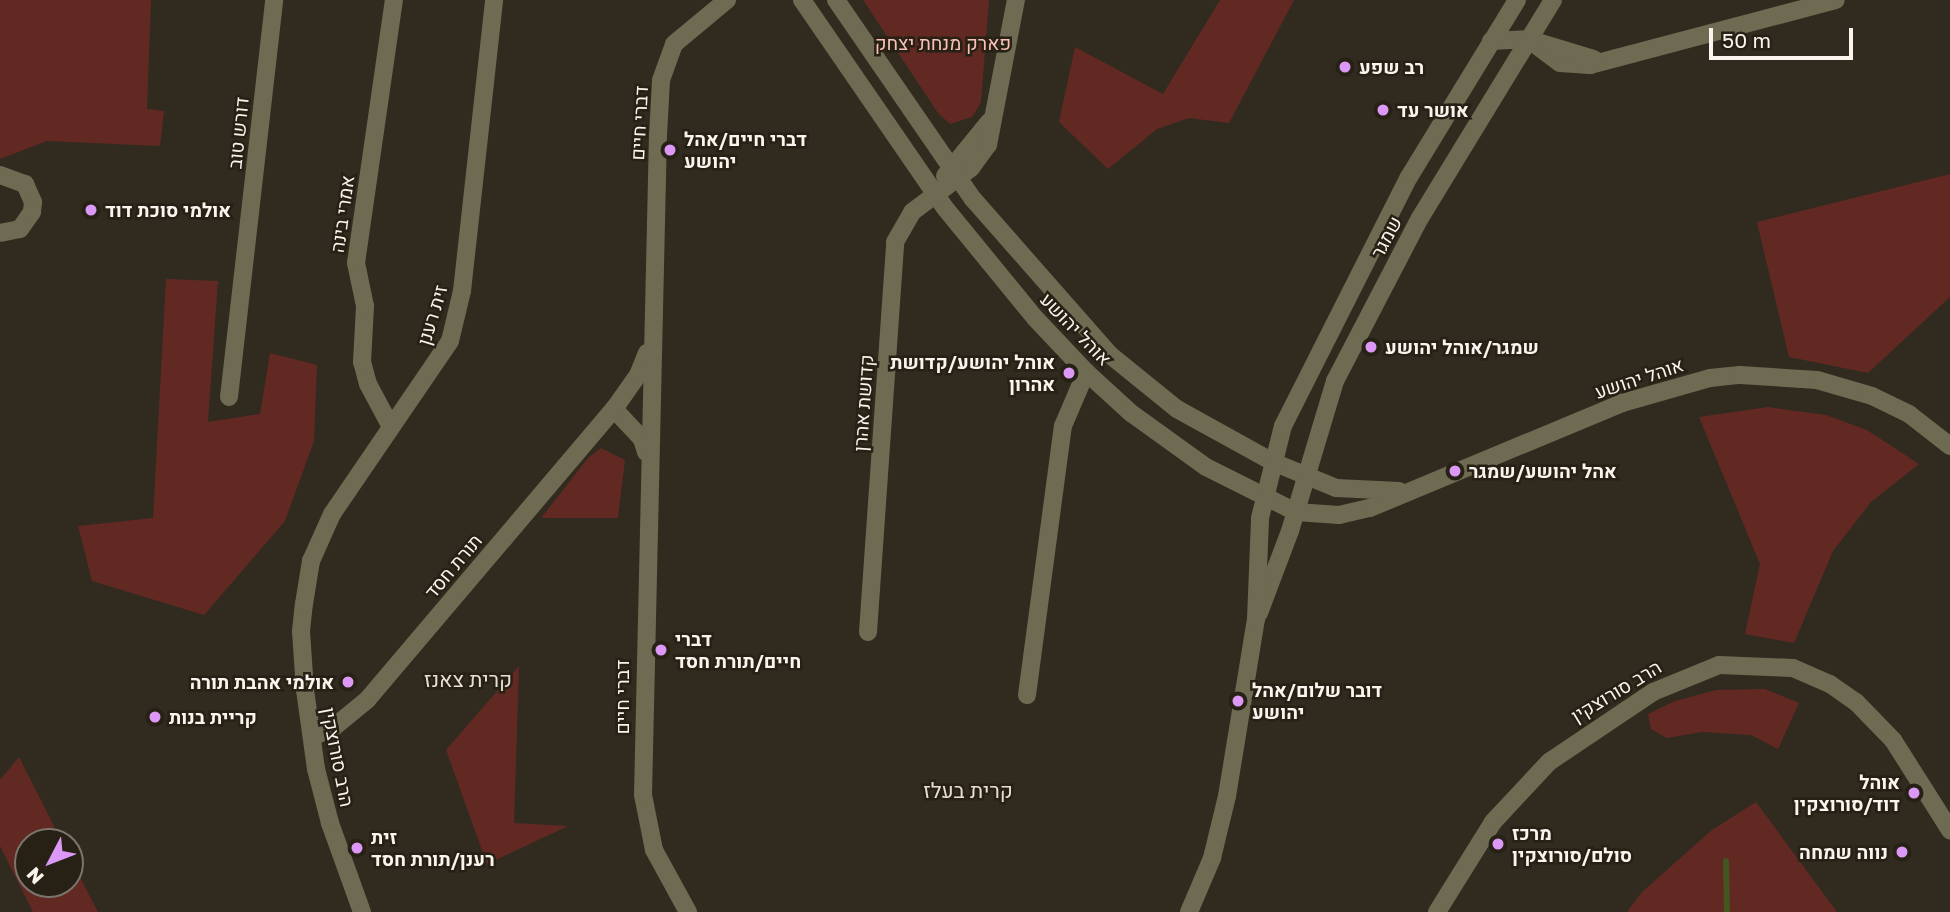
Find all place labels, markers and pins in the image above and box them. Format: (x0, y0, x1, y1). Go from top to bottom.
place label: רב שפע (1359, 56, 1424, 78)
marker: רב שפע (1337, 59, 1353, 75)
place label: אושר עד (1397, 99, 1469, 121)
marker: אושר עד (1375, 102, 1391, 118)
place label: דברי חיים/אהל יהושע (684, 128, 807, 172)
marker: דברי חיים/אהל יהושע (662, 142, 678, 158)
place label: אולמי סוכת דוד (105, 199, 231, 221)
marker: אולמי סוכת דוד (83, 202, 99, 218)
place label: שמגר/אוהל יהושע (1385, 336, 1539, 358)
marker: שמגר/אוהל יהושע (1363, 339, 1379, 355)
place label: אוהל יהושע/קדושת אהרון (890, 351, 1055, 395)
marker: אוהל יהושע/קדושת אהרון (1061, 365, 1077, 381)
place label: אהל יהושע/שמגר (1469, 460, 1617, 482)
marker: אהל יהושע/שמגר (1447, 463, 1463, 479)
place label: דברי חיים/תורת חסד (675, 628, 801, 672)
marker: דברי חיים/תורת חסד (653, 642, 669, 658)
place label: אולמי אהבת תורה (190, 671, 334, 693)
marker: אולמי אהבת תורה (340, 674, 356, 690)
place label: דובר שלום/אהל יהושע (1252, 679, 1382, 723)
marker: דובר שלום/אהל יהושע (1230, 693, 1246, 709)
place label: קריית בנות (169, 706, 257, 728)
marker: קריית בנות (147, 709, 163, 725)
place label: אוהל דוד/סורוצקין (1794, 771, 1900, 815)
marker: אוהל דוד/סורוצקין (1906, 785, 1922, 801)
place label: מרכז סולם/סורוצקין (1512, 822, 1632, 866)
place label: זית רענן/תורת חסד (371, 826, 495, 870)
marker: מרכז סולם/סורוצקין (1490, 836, 1506, 852)
marker: זית רענן/תורת חסד (349, 840, 365, 856)
place label: נווה שמחה (1799, 841, 1888, 863)
marker: נווה שמחה (1894, 844, 1910, 860)

